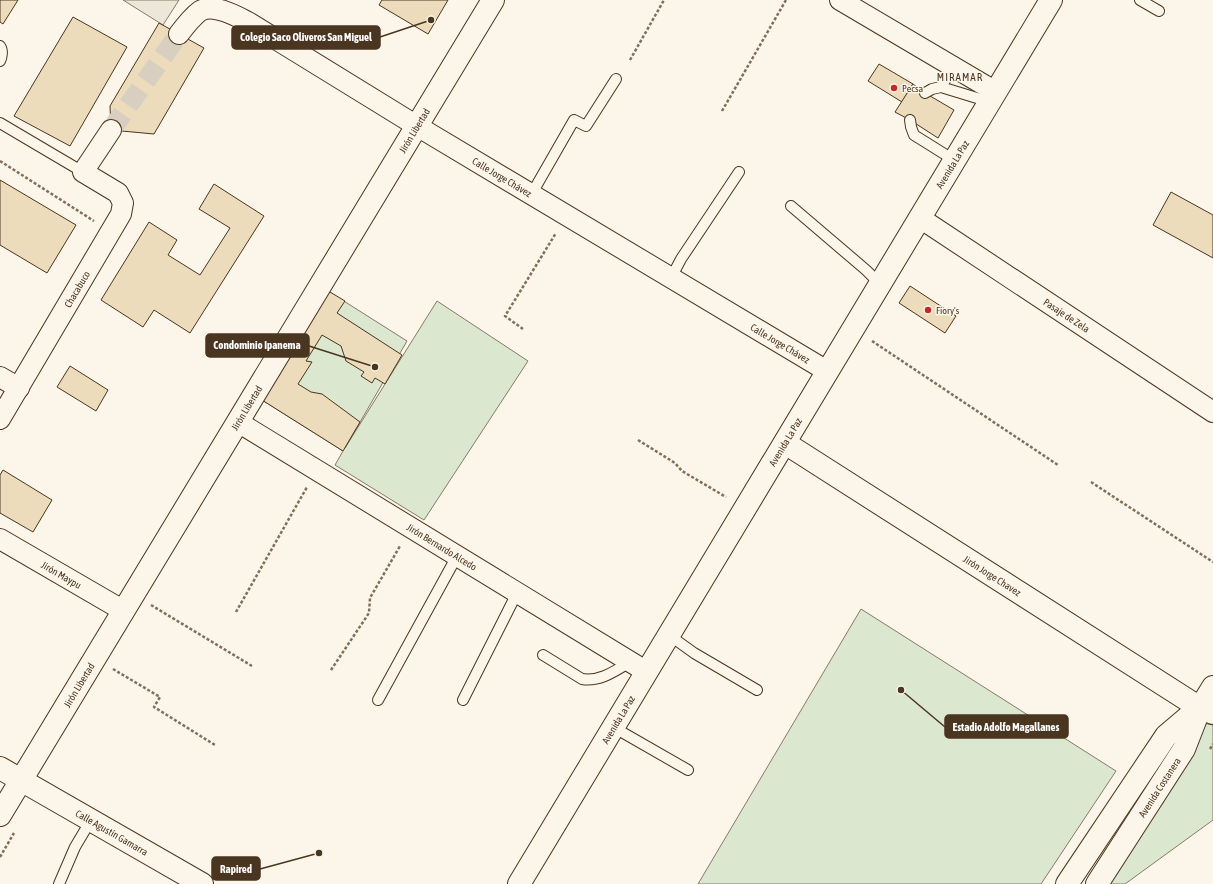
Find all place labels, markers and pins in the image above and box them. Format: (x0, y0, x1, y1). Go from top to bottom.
callout: Colegio Saco Oliveros San Miguel (232, 26, 380, 49)
marker: Pecsa (889, 83, 899, 93)
place label: Pecsa (902, 83, 924, 94)
marker: Fiory's (923, 305, 933, 315)
place label: Fiory's (936, 305, 960, 316)
callout: Condominio Ipanema (206, 334, 309, 357)
callout: Estadio Adolfo Magallanes (945, 715, 1068, 738)
callout: Rapired (212, 857, 260, 880)

